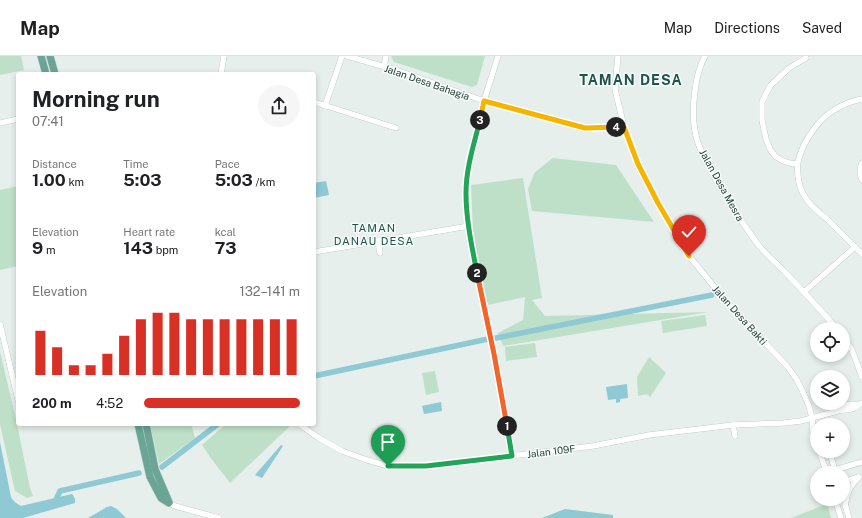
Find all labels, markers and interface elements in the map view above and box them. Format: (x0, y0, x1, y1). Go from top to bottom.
text: Map (20, 17, 60, 39)
text: Map (664, 20, 692, 36)
text: Directions (714, 20, 780, 36)
text: Saved (802, 20, 842, 36)
street label: Jalan Desa Bahagia (383, 62, 471, 102)
district label: TAMAN DESA (579, 72, 683, 88)
button: share (258, 85, 300, 127)
text: Morning run (32, 86, 160, 112)
pin: 3 (470, 110, 490, 130)
text: 07:41 (32, 114, 64, 129)
text: 3 (476, 114, 484, 126)
pin: 4 (606, 117, 626, 137)
text: 4 (612, 121, 620, 133)
street label: Jalan Desa Mesra (697, 147, 747, 223)
text: Distance (32, 158, 77, 170)
text: Time (123, 158, 148, 170)
text: Pace (215, 158, 240, 170)
text: 1.00 (32, 170, 66, 190)
text: 5:03 (123, 170, 162, 190)
text: 5:03 (215, 170, 253, 190)
text: km (66, 176, 84, 188)
text: /km (253, 176, 275, 188)
pin (672, 215, 706, 256)
icon: check (678, 221, 700, 243)
district label: TAMAN DANAU DESA (334, 222, 414, 247)
text: Elevation (32, 226, 79, 238)
text: Heart rate (123, 226, 175, 238)
text: kcal (215, 226, 236, 238)
text: 9 (32, 238, 43, 258)
text: 143 (123, 238, 153, 258)
text: 73 (215, 238, 236, 258)
text: m (43, 244, 55, 256)
text: bpm (153, 244, 178, 256)
pin: 2 (467, 263, 487, 283)
text: 2 (474, 267, 481, 279)
street label: Jalan Desa Bakti (710, 283, 770, 347)
text: Elevation (32, 284, 87, 299)
text: 132–141 m (239, 284, 300, 299)
map controls (810, 322, 850, 506)
button: locate (810, 322, 850, 362)
button: layers (810, 370, 850, 410)
text: 200 m (32, 396, 72, 411)
text: 4:52 (96, 396, 123, 411)
pin: 1 (497, 416, 517, 436)
button: + (810, 418, 850, 458)
text: 1 (505, 420, 509, 432)
pin (371, 425, 405, 466)
icon: arrive (377, 431, 399, 453)
street label: Jalan 109F (526, 442, 576, 460)
button: − (810, 466, 850, 506)

